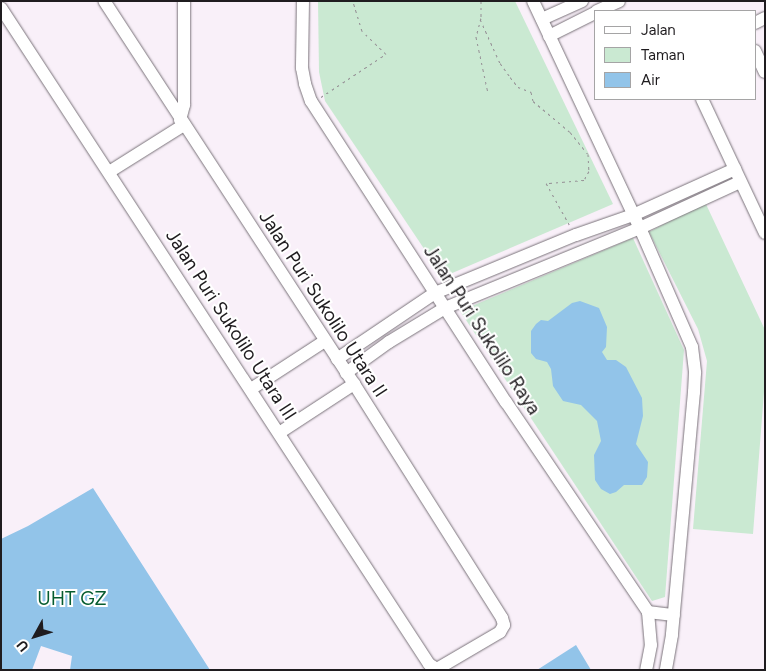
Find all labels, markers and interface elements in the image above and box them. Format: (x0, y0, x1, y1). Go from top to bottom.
legend (594, 10, 756, 100)
text: Jalan (641, 21, 676, 39)
text: Taman (641, 46, 685, 64)
text: Air (641, 71, 660, 89)
street label: Jalan Puri Sukolilo Utara II (254, 206, 392, 402)
street label: Jalan Puri Sukolilo Utara III (161, 225, 301, 425)
street label: Jalan Puri Sukolilo Raya (419, 241, 545, 419)
park label: UHT GZ (37, 588, 107, 610)
north arrow (10, 611, 60, 661)
text: U (13, 637, 33, 655)

